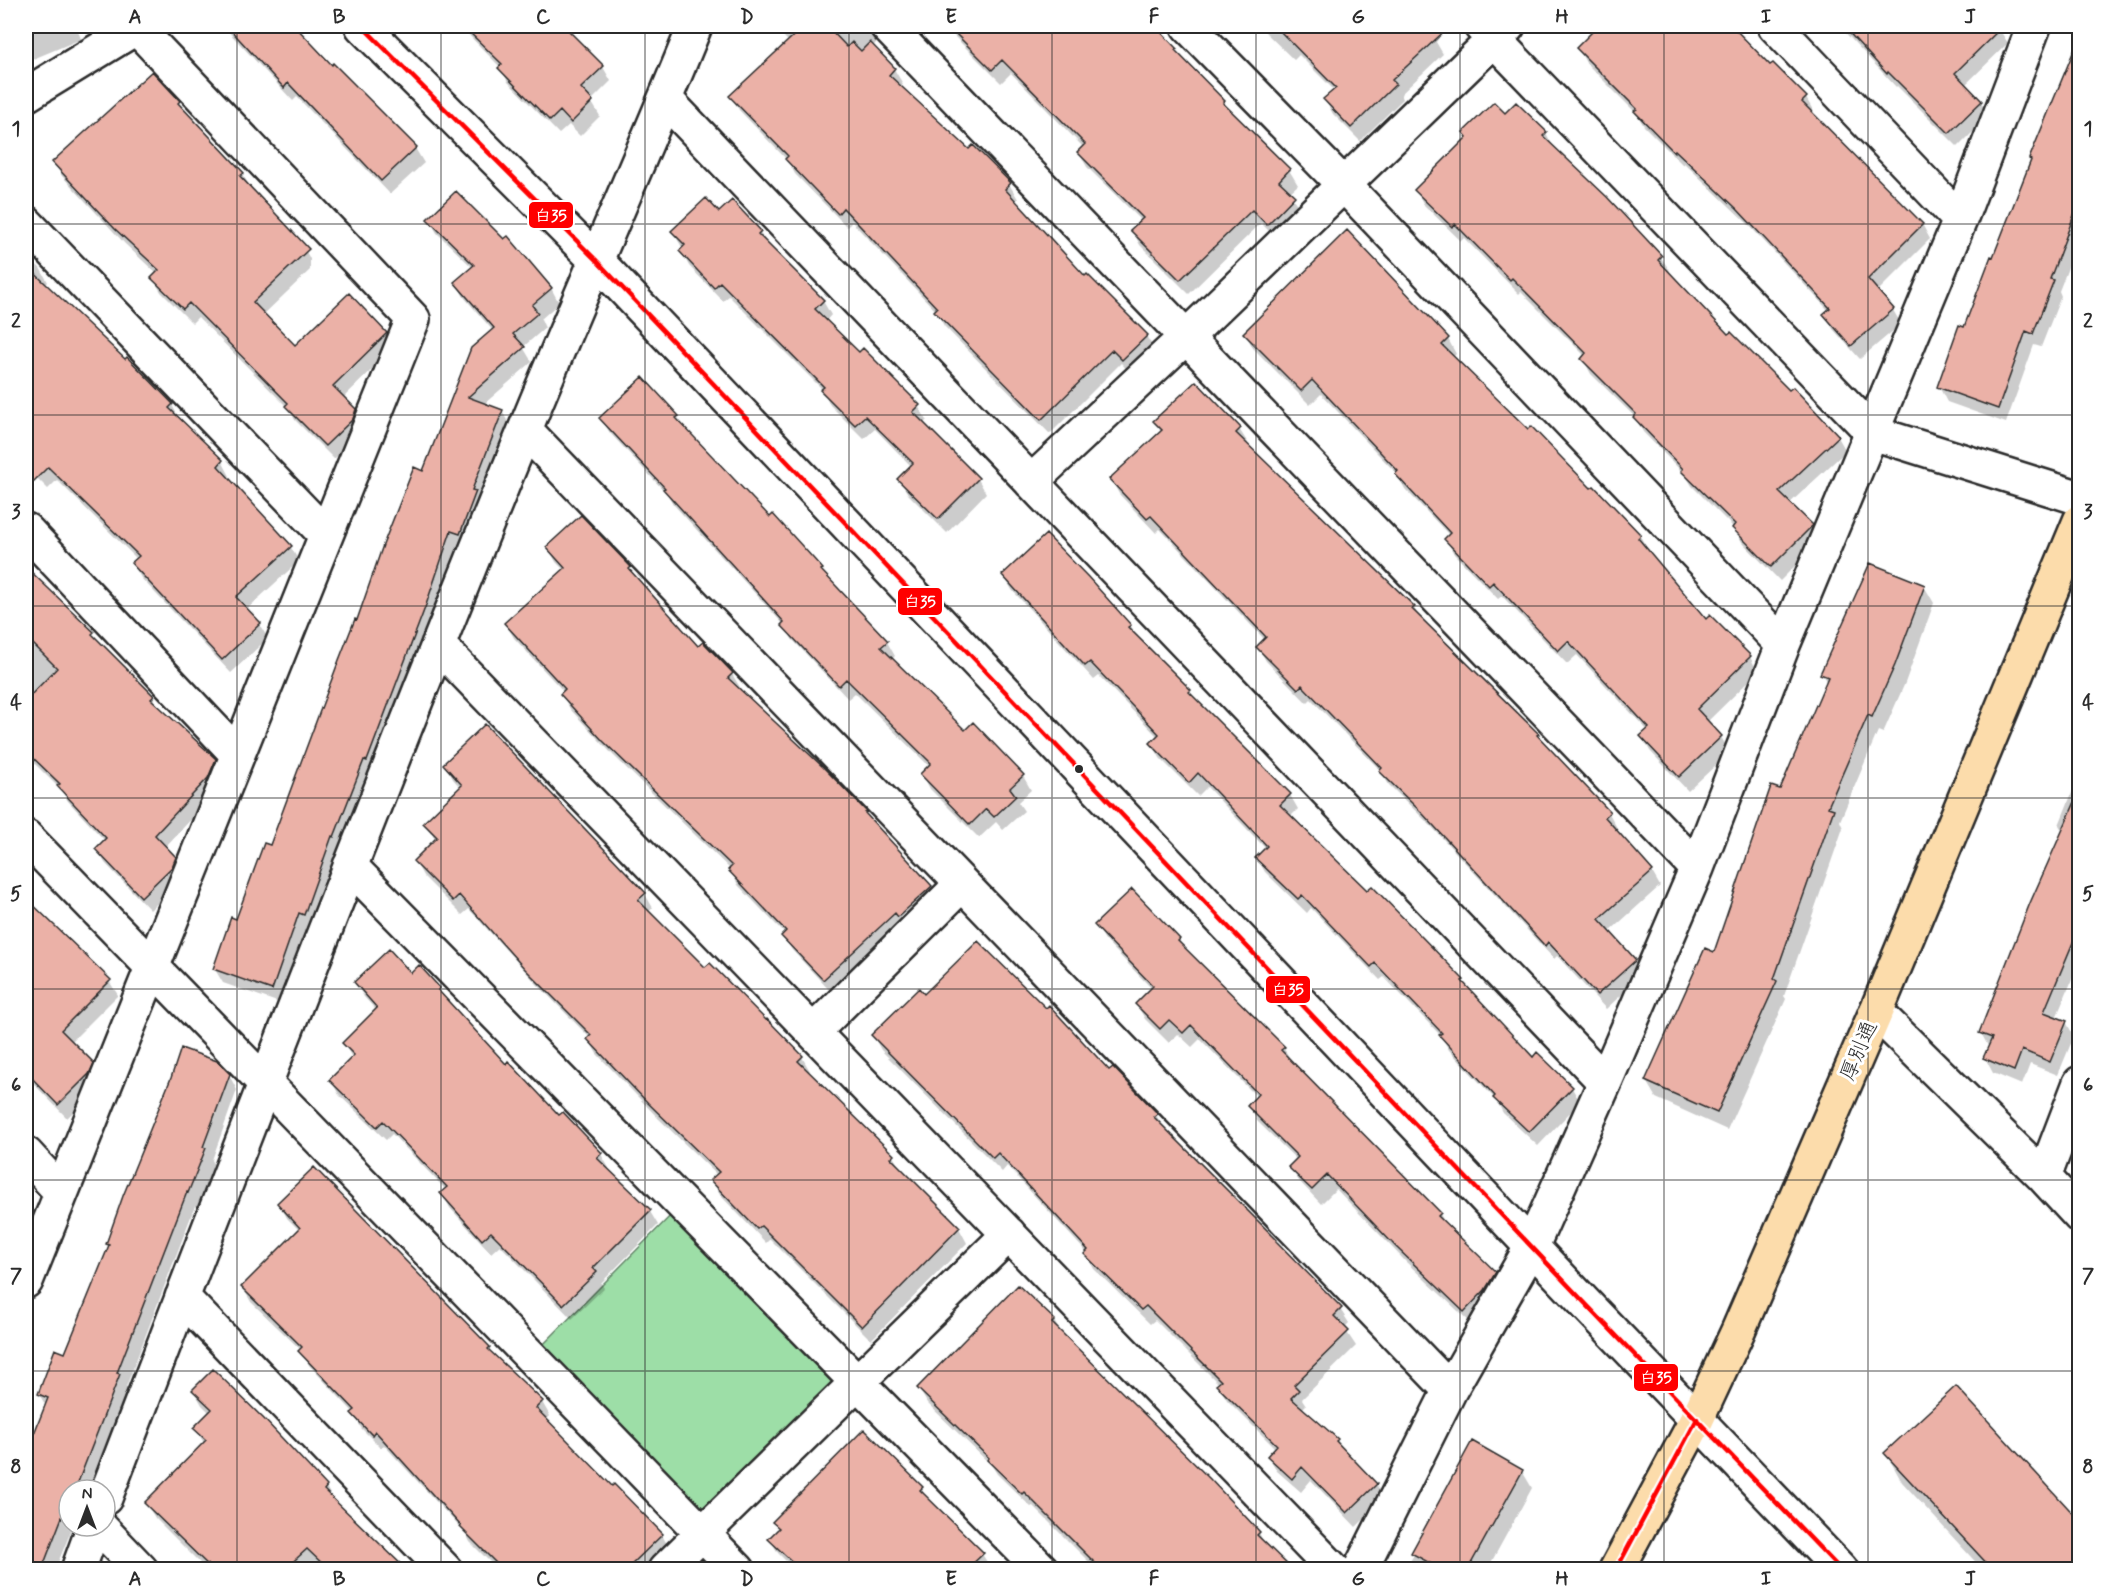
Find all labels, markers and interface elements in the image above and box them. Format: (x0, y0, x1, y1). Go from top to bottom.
text: A (128, 4, 142, 31)
text: B (333, 4, 346, 31)
text: C (536, 4, 551, 31)
text: D (740, 4, 754, 31)
text: E (945, 4, 957, 31)
text: F (1149, 4, 1160, 31)
text: G (1351, 4, 1365, 31)
text: H (1555, 4, 1569, 31)
text: I (1761, 4, 1771, 31)
text: J (1964, 4, 1976, 31)
text: 1 (12, 116, 20, 143)
text: 1 (2084, 116, 2092, 143)
line badge: 白35 (528, 201, 574, 229)
text: 白35 (535, 206, 567, 227)
text: 2 (11, 308, 21, 335)
text: 2 (2083, 308, 2093, 335)
text: 3 (11, 499, 21, 526)
text: 3 (2083, 499, 2093, 526)
line badge: 白35 (897, 587, 943, 616)
text: 白35 (904, 592, 936, 613)
text: 4 (10, 690, 22, 717)
text: 4 (2082, 690, 2094, 717)
unlabelled marker (1073, 763, 1085, 775)
text: 5 (10, 881, 22, 908)
text: 5 (2082, 881, 2094, 908)
line badge: 白35 (1265, 975, 1311, 1004)
text: 白35 (1272, 980, 1304, 1001)
street label: 厚別通 (1834, 1017, 1884, 1085)
text: 6 (11, 1072, 21, 1099)
text: 6 (2083, 1072, 2093, 1099)
text: 7 (10, 1263, 22, 1290)
text: 7 (2082, 1263, 2094, 1290)
line badge: 白35 (1633, 1363, 1679, 1392)
text: 白35 (1640, 1368, 1672, 1389)
text: 8 (10, 1454, 22, 1481)
text: 8 (2082, 1454, 2094, 1481)
north arrow (57, 1478, 117, 1538)
text: N (82, 1484, 92, 1505)
text: A (128, 1566, 142, 1593)
text: B (333, 1566, 346, 1593)
text: C (536, 1566, 551, 1593)
text: D (740, 1566, 754, 1593)
text: E (945, 1566, 957, 1593)
text: F (1149, 1566, 1160, 1593)
text: G (1351, 1566, 1365, 1593)
text: H (1555, 1566, 1569, 1593)
text: I (1761, 1566, 1771, 1593)
text: J (1964, 1566, 1976, 1593)

